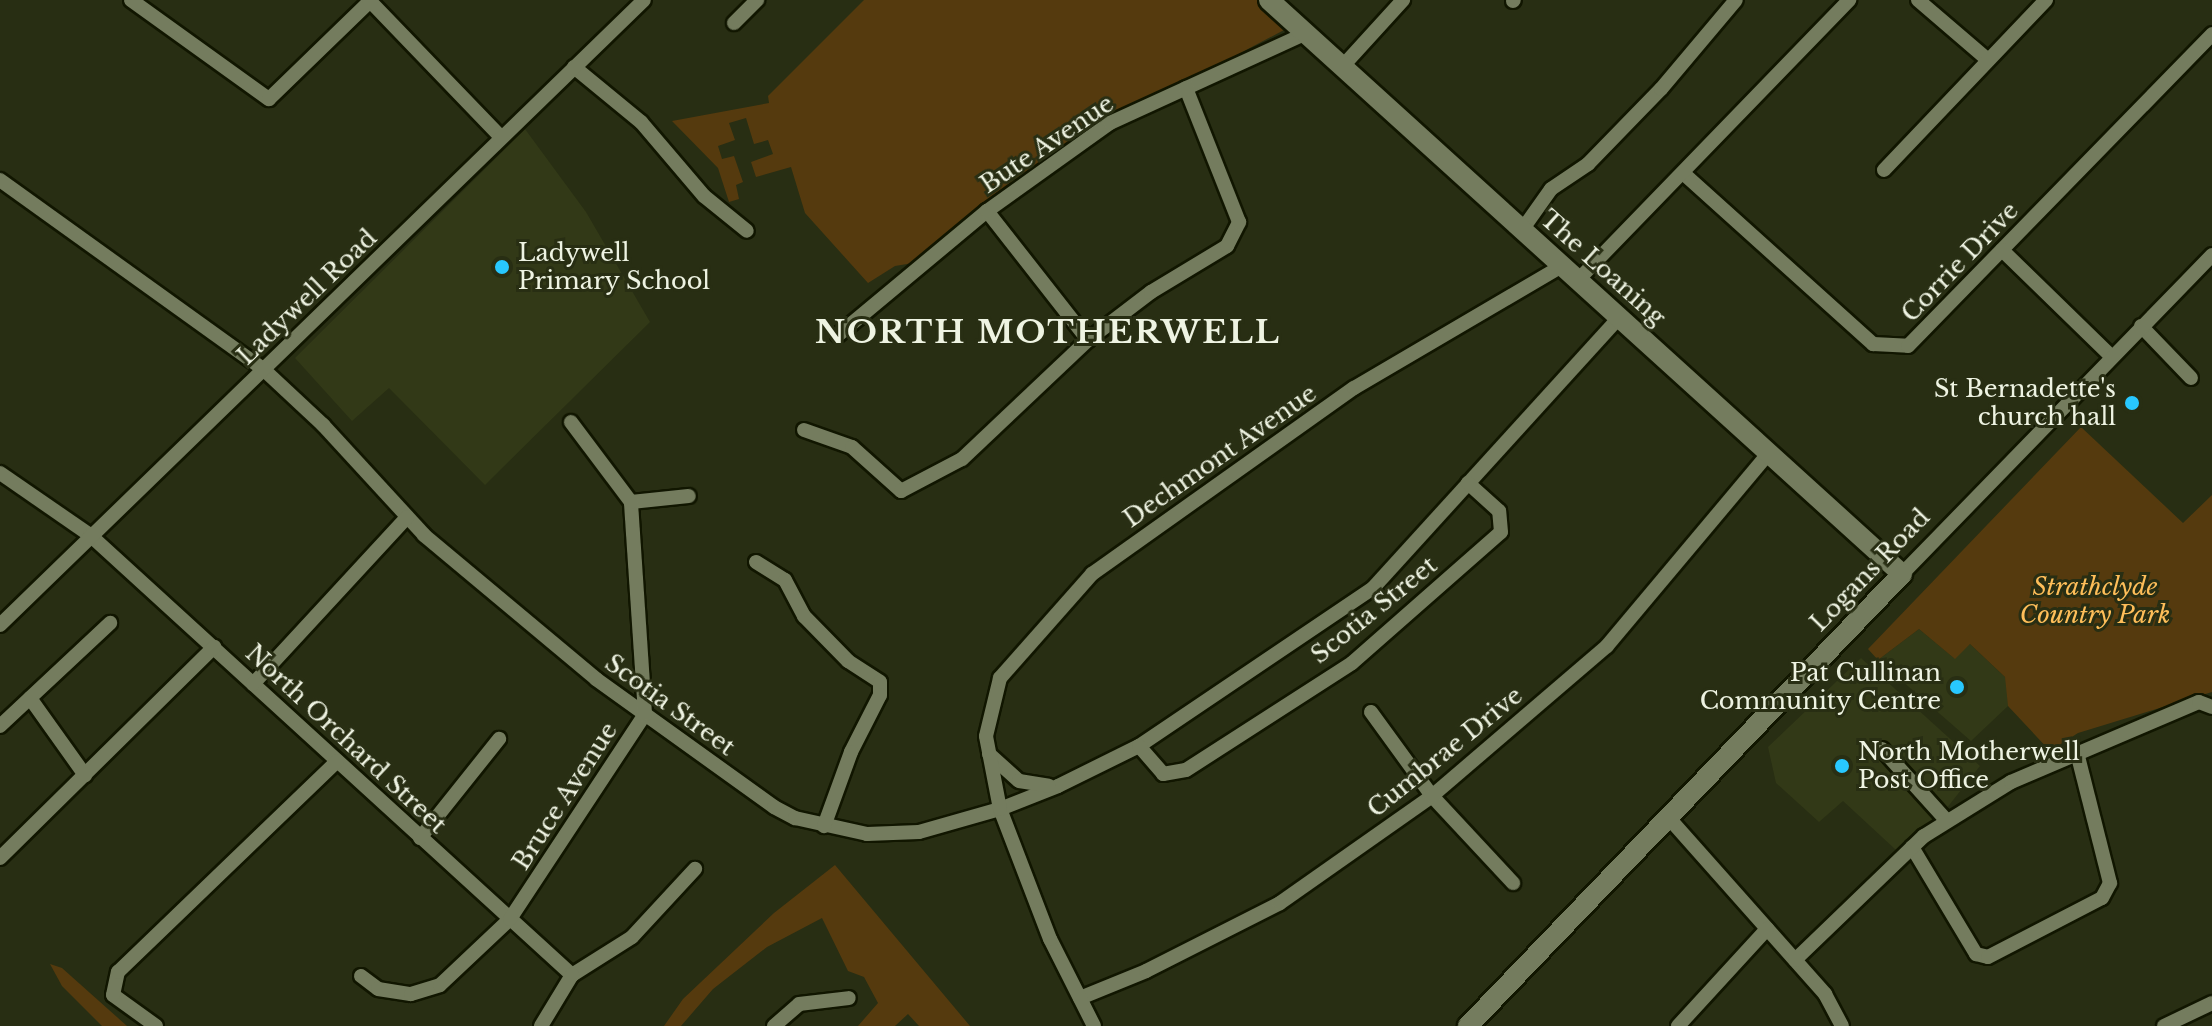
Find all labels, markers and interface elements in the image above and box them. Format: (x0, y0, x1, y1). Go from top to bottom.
street label: Bute Avenue (975, 89, 1119, 199)
street label: Corrie Drive (1896, 196, 2024, 328)
street label: The Loaning (1534, 204, 1672, 332)
street label: Ladywell Road (231, 223, 383, 371)
place label: Ladywell Primary School (518, 239, 711, 295)
marker: Ladywell Primary School (493, 258, 511, 276)
district label: NORTH MOTHERWELL (815, 313, 1281, 351)
place label: St Bernadette's church hall (1934, 375, 2116, 431)
street label: Dechmont Avenue (1118, 378, 1322, 534)
marker: St Bernadette's church hall (2123, 394, 2141, 412)
street label: Logans Road (1804, 503, 1936, 637)
street label: Scotia Street (1305, 550, 1443, 670)
park label: Strathclyde Country Park (2020, 573, 2170, 629)
street label: North Orchard Street (240, 639, 452, 839)
street label: Scotia Street (599, 648, 741, 762)
place label: Pat Cullinan Community Centre (1699, 659, 1941, 715)
marker: Pat Cullinan Community Centre (1948, 678, 1966, 696)
street label: Cumbrae Drive (1362, 681, 1528, 823)
street label: Bruce Avenue (506, 717, 624, 875)
place label: North Motherwell Post Office (1858, 738, 2080, 794)
marker: North Motherwell Post Office (1833, 757, 1851, 775)

